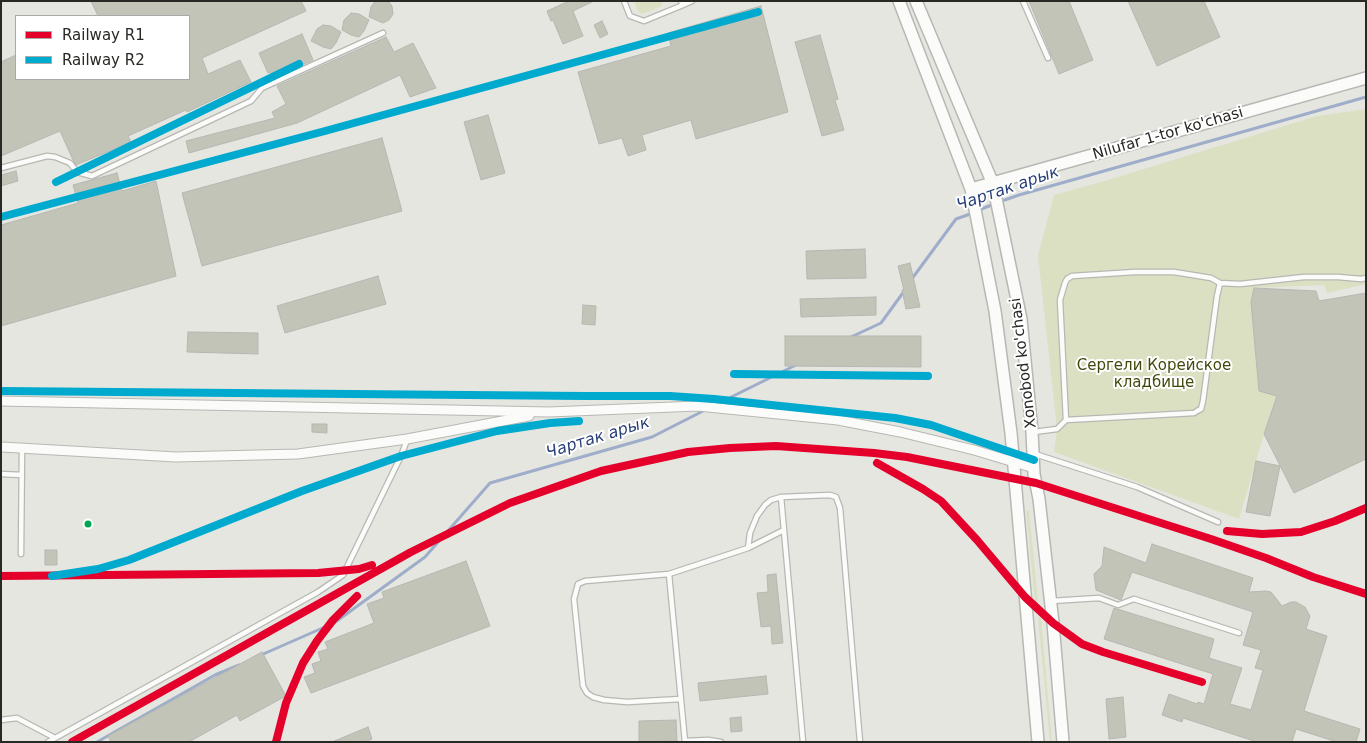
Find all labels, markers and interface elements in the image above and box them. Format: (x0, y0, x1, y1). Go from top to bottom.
legend (15, 15, 190, 80)
text: Railway R1 (62, 26, 145, 44)
text: Railway R2 (62, 51, 145, 69)
street label: Nilufar 1-tor ko'chasi (1091, 104, 1245, 164)
water label: Чартак арык (954, 162, 1062, 216)
street label: Xonobod ko'chasi (1007, 297, 1041, 429)
park label: Сергели Корейское кладбище (1077, 357, 1231, 392)
water label: Чартак арык (544, 413, 652, 463)
unlabelled marker (83, 519, 93, 529)

